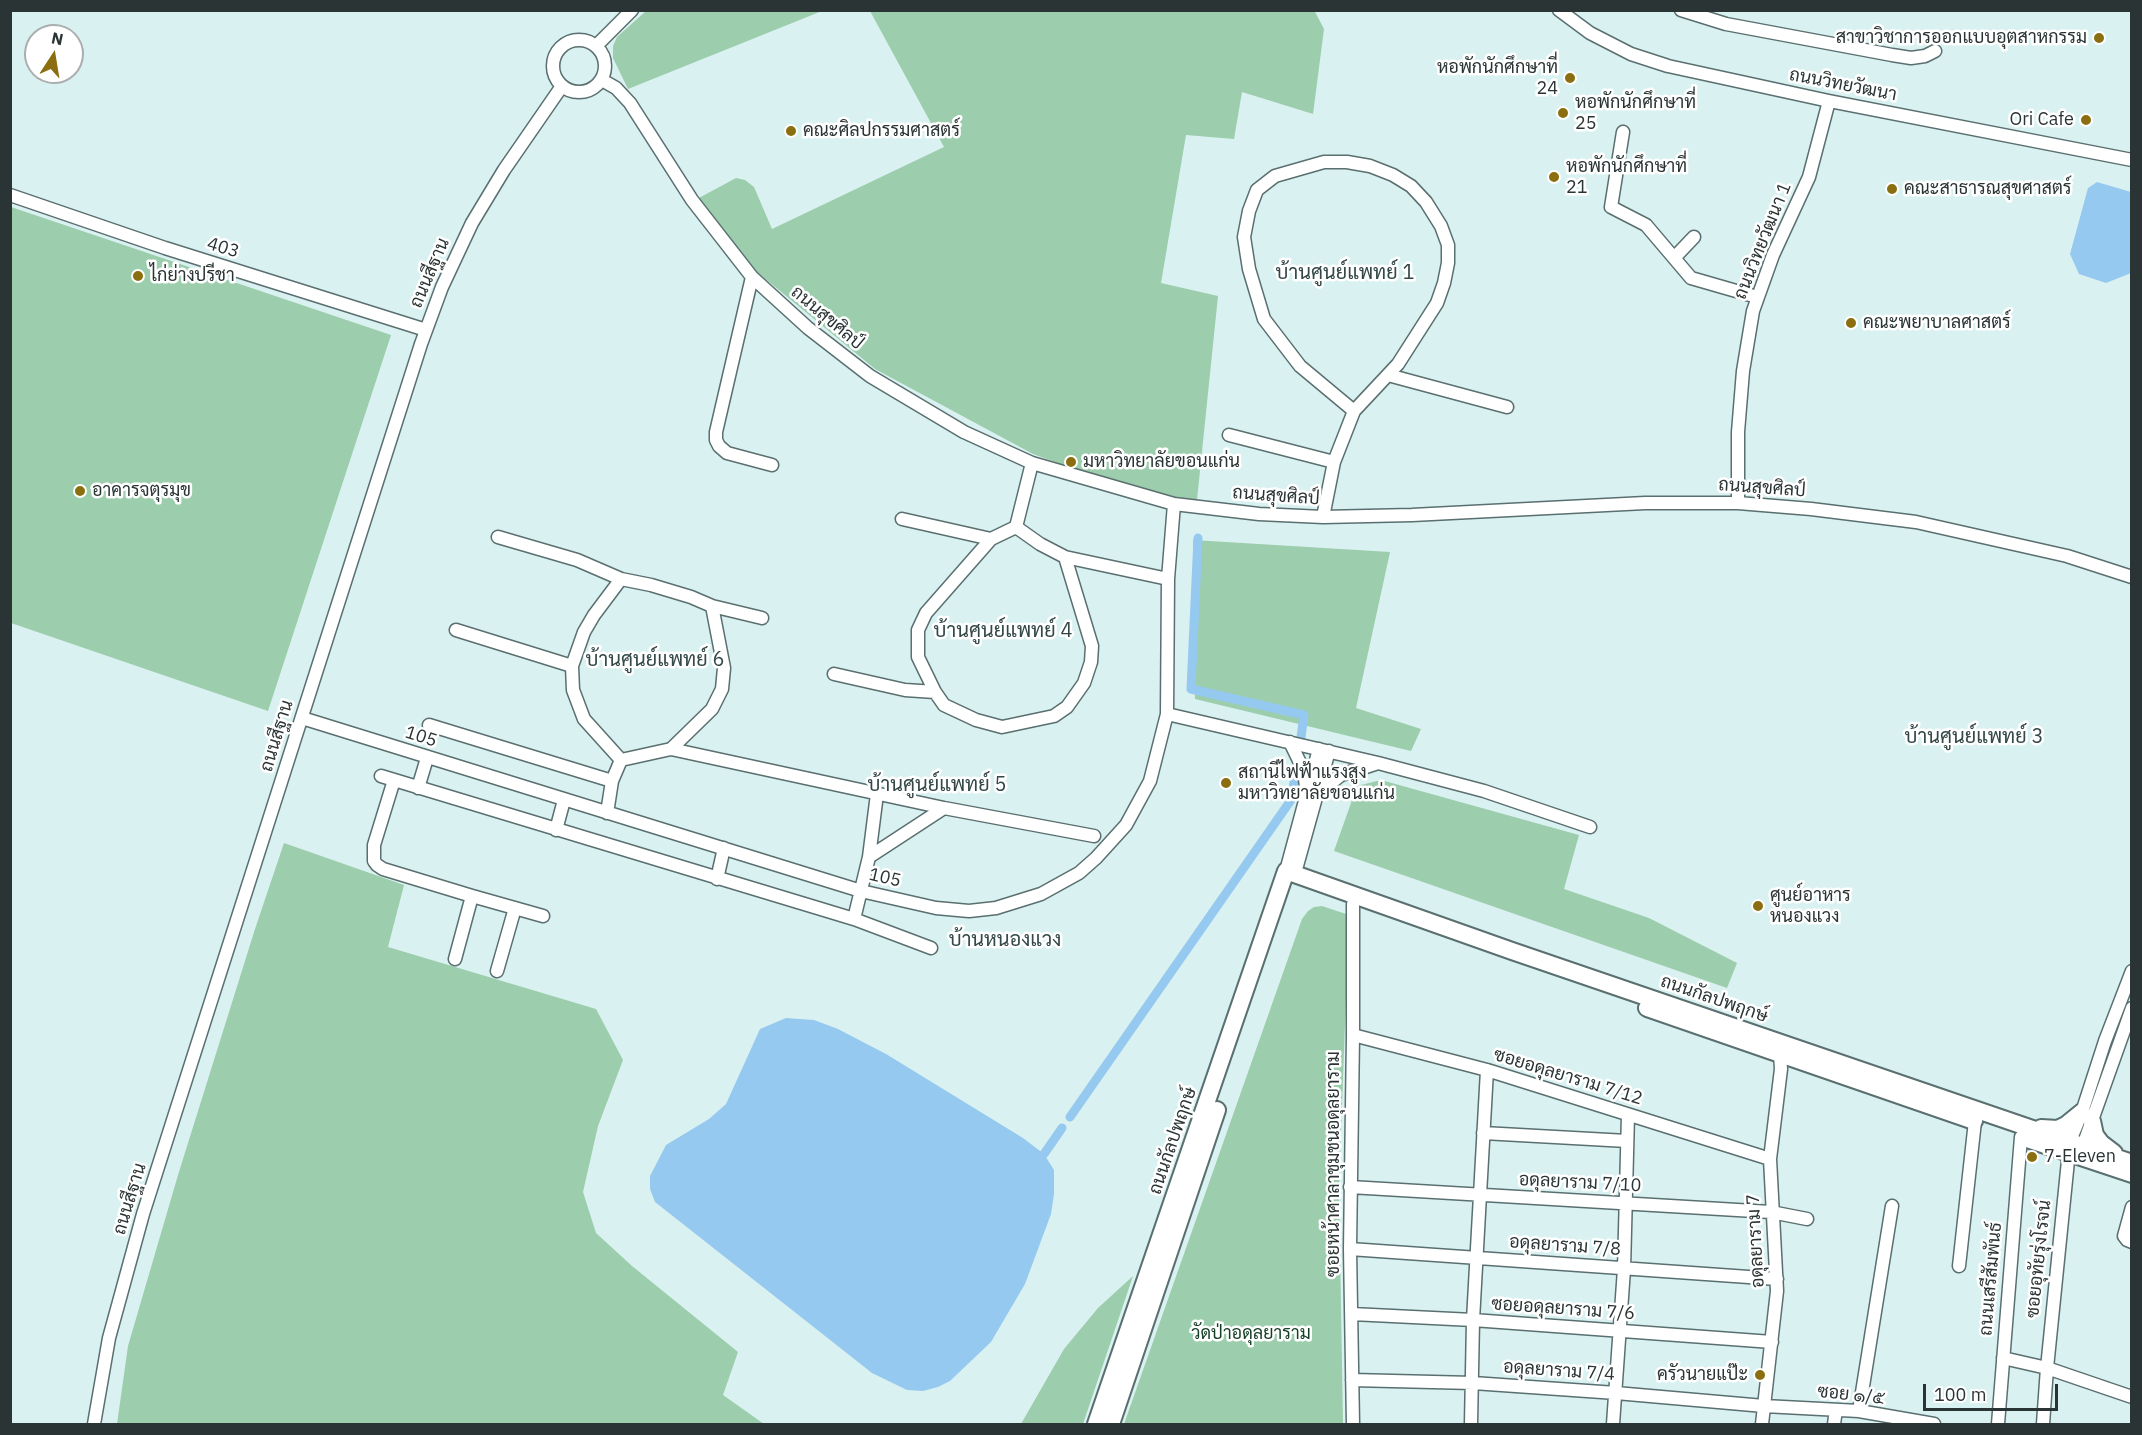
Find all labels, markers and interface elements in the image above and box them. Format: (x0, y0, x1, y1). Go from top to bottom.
north arrow (24, 24, 84, 84)
text: N (50, 27, 65, 49)
place label: สาขาวิชาการออกแบบอุตสาหกรรม (1836, 27, 2087, 49)
marker: สาขาวิชาการออกแบบอุตสาหกรรม (2092, 31, 2106, 45)
place label: หอพักนักศึกษาที่ 24 (1437, 57, 1558, 100)
street label: ถนนวิทยวัฒนา (1787, 64, 1899, 106)
marker: หอพักนักศึกษาที่ 24 (1563, 71, 1577, 85)
place label: หอพักนักศึกษาที่ 25 (1575, 92, 1696, 134)
marker: หอพักนักศึกษาที่ 25 (1556, 106, 1570, 120)
place label: Ori Cafe (2009, 109, 2074, 131)
marker: Ori Cafe (2079, 113, 2093, 127)
place label: คณะศิลปกรรมศาสตร์ (803, 120, 960, 142)
marker: คณะศิลปกรรมศาสตร์ (784, 124, 798, 138)
place label: หอพักนักศึกษาที่ 21 (1566, 156, 1687, 198)
marker: หอพักนักศึกษาที่ 21 (1547, 170, 1561, 184)
place label: คณะสาธารณสุขศาสตร์ (1904, 178, 2072, 200)
street label: ถนนวิทยวัฒนา 1 (1730, 179, 1796, 303)
marker: คณะสาธารณสุขศาสตร์ (1885, 182, 1899, 196)
street label: 403 (204, 233, 242, 263)
street label: ถนนสีฐาน (406, 235, 454, 311)
district label: บ้านศูนย์แพทย์ 1 (1276, 261, 1414, 285)
place label: ไก่ย่างปรีชา (150, 265, 235, 287)
marker: ไก่ย่างปรีชา (131, 269, 145, 283)
street label: ถนนสุขศิลป์ (787, 282, 867, 354)
place label: คณะพยาบาลศาสตร์ (1863, 312, 2011, 334)
marker: คณะพยาบาลศาสตร์ (1844, 316, 1858, 330)
place label: มหาวิทยาลัยขอนแก่น (1083, 451, 1240, 473)
marker: มหาวิทยาลัยขอนแก่น (1064, 455, 1078, 469)
street label: ถนนสุขศิลป์ (1718, 474, 1806, 502)
place label: อาคารจตุรมุข (92, 480, 191, 502)
street label: ถนนสุขศิลป์ (1232, 482, 1320, 510)
marker: อาคารจตุรมุข (73, 484, 87, 498)
district label: บ้านศูนย์แพทย์ 4 (934, 619, 1072, 643)
district label: บ้านศูนย์แพทย์ 6 (586, 648, 724, 672)
street label: ถนนสีฐาน (256, 698, 298, 774)
street label: 105 (402, 722, 440, 752)
district label: บ้านศูนย์แพทย์ 3 (1905, 725, 2043, 749)
place label: สถานีไฟฟ้าแรงสูง มหาวิทยาลัยขอนแก่น (1238, 762, 1395, 804)
district label: บ้านศูนย์แพทย์ 5 (868, 773, 1006, 797)
marker: สถานีไฟฟ้าแรงสูง มหาวิทยาลัยขอนแก่น (1219, 776, 1233, 790)
street label: 105 (867, 864, 903, 892)
place label: ศูนย์อาหาร หนองแวง (1770, 885, 1851, 928)
marker: ศูนย์อาหาร หนองแวง (1751, 899, 1765, 913)
district label: บ้านหนองแวง (949, 928, 1061, 952)
street label: ถนนกัลปพฤกษ์ (1658, 971, 1770, 1027)
street label: ซอยอดุลยาราม 7/12 (1491, 1044, 1645, 1110)
street label: ซอยหน้าศาลาชุมชนอดุลยาราม (1323, 1051, 1345, 1277)
street label: ถนนกัลปพฤกษ์ (1145, 1085, 1201, 1197)
place label: 7-Eleven (2044, 1146, 2116, 1168)
marker: 7-Eleven (2025, 1150, 2039, 1164)
street label: ถนนสีฐาน (109, 1161, 151, 1237)
street label: อดุลยาราม 7/10 (1518, 1169, 1642, 1197)
street label: อดุลยาราม 7 (1743, 1193, 1769, 1289)
street label: ซอยอุทัยรุ่งโรจน์ (2022, 1199, 2056, 1319)
street label: ถนนเสรีสัมพันธ์ (1975, 1221, 2007, 1337)
street label: อดุลยาราม 7/8 (1508, 1231, 1622, 1261)
street label: ซอยอดุลยาราม 7/6 (1490, 1293, 1636, 1325)
park label: วัดป่าอดุลยาราม (1191, 1323, 1311, 1345)
street label: อดุลยาราม 7/4 (1502, 1356, 1616, 1386)
place label: ครัวนายแป๊ะ (1657, 1364, 1748, 1386)
marker: ครัวนายแป๊ะ (1753, 1368, 1767, 1382)
scale bar (1926, 1372, 2061, 1410)
street label: ซอย ๑/๕ (1816, 1381, 1886, 1409)
text: 100 m (1934, 1383, 1986, 1406)

